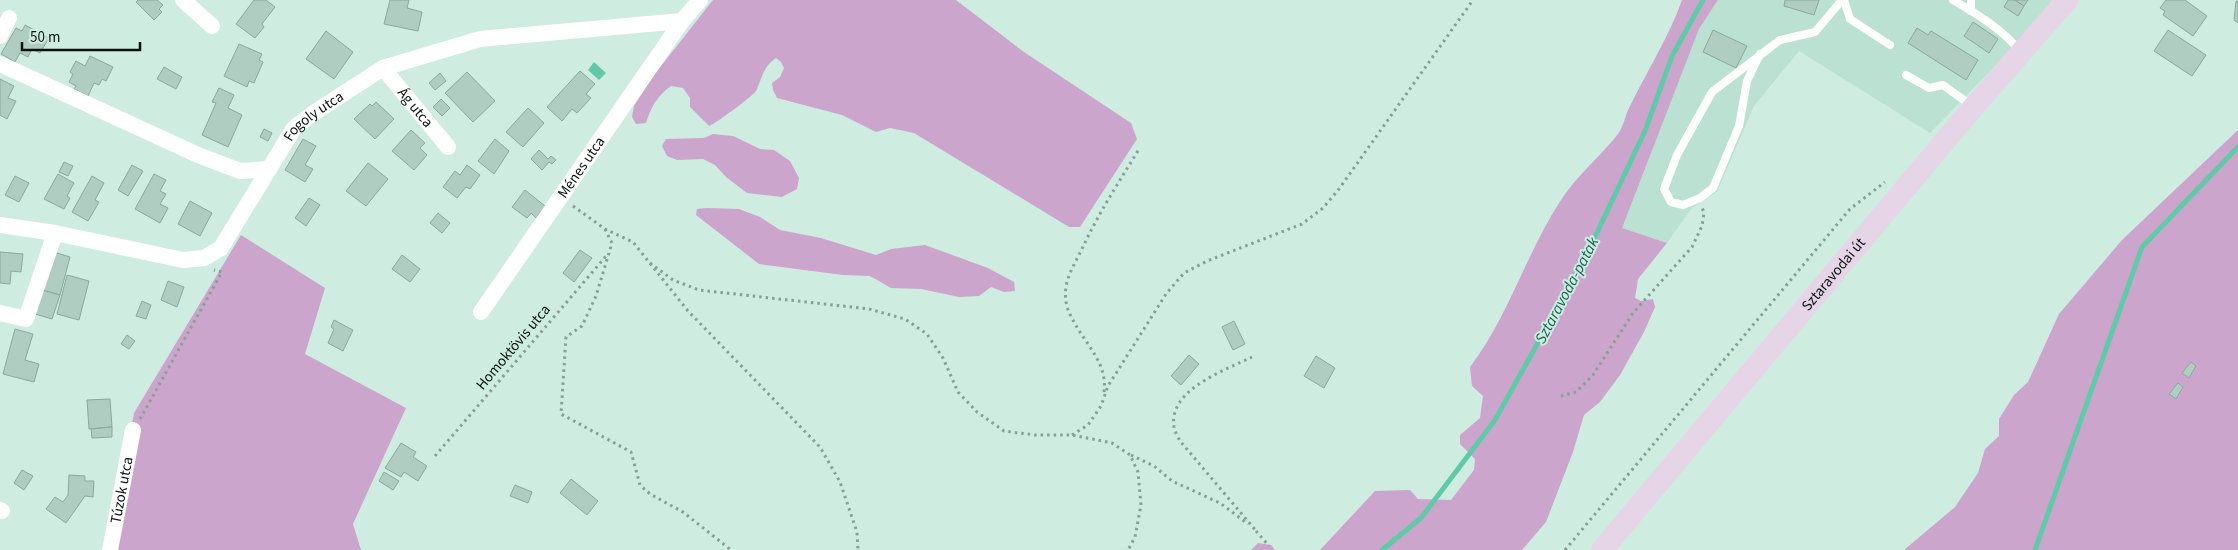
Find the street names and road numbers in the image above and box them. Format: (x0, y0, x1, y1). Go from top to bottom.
street label: Ág utca (392, 83, 438, 132)
street label: Fogoly utca (278, 86, 348, 145)
street label: Ménes utca (553, 132, 610, 203)
street label: Sztaravodai út (1797, 233, 1871, 316)
street label: Homoktövis utca (471, 300, 555, 395)
street label: Túzok utca (105, 455, 139, 525)

